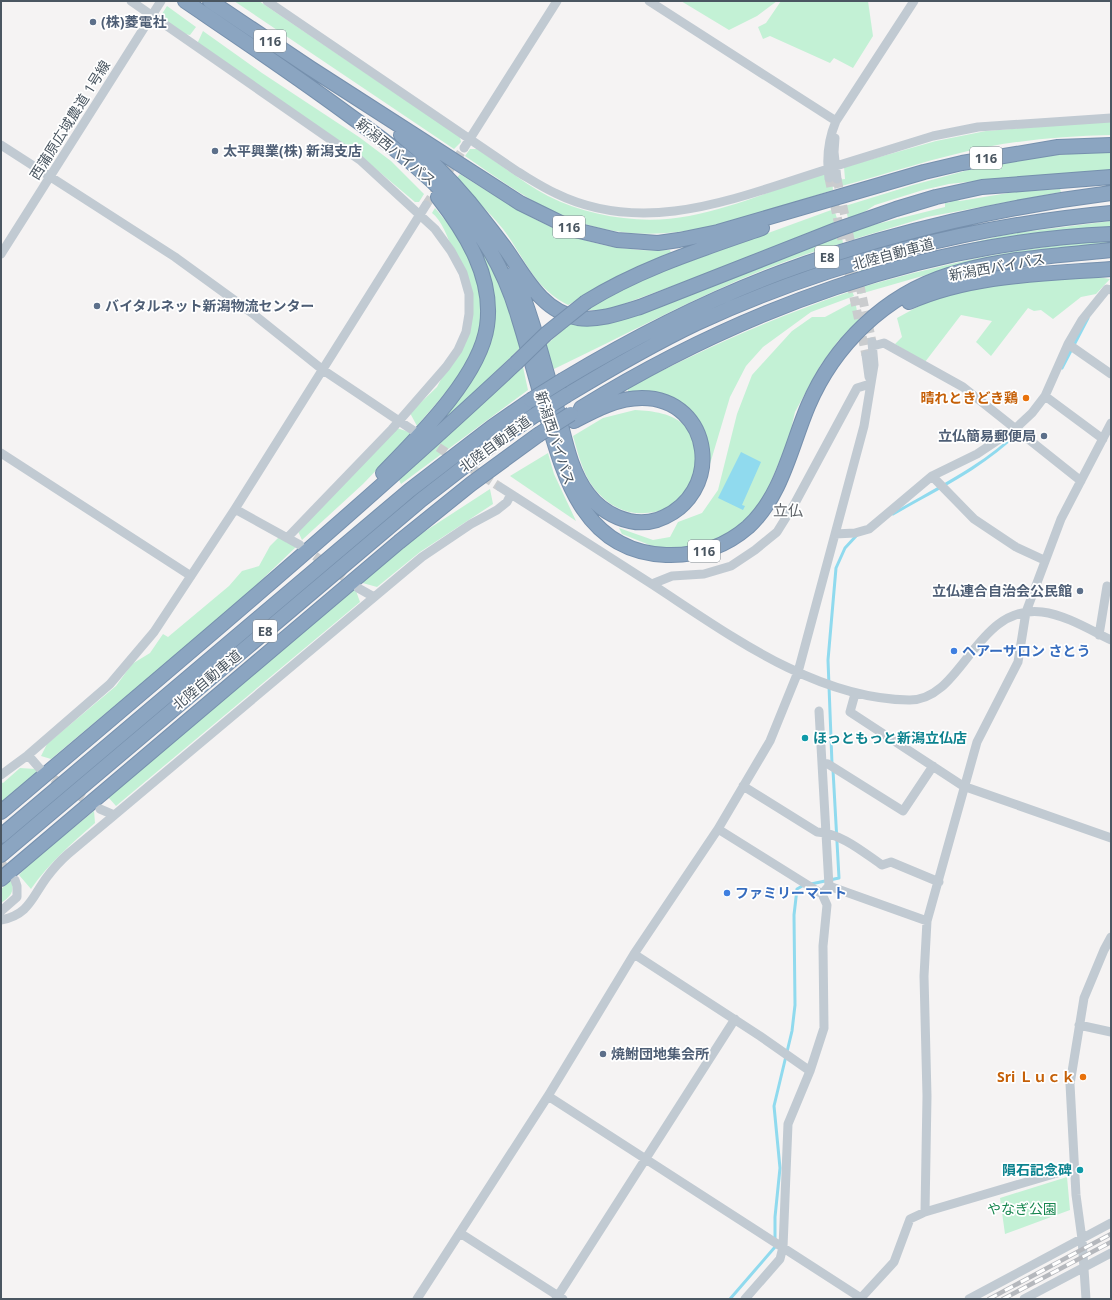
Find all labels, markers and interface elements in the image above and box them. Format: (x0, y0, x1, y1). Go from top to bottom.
place label: (株)菱電社 (101, 12, 167, 31)
marker: (株)菱電社 (88, 17, 98, 27)
road number: 116 (254, 30, 286, 52)
street label: 西蒲原広域農道 1号線 (25, 56, 114, 183)
street label: 新潟西バイパス (352, 113, 440, 190)
place label: 太平興業(株) 新潟支店 (223, 141, 362, 160)
marker: 太平興業(株) 新潟支店 (210, 146, 220, 156)
road number: 116 (970, 147, 1002, 169)
road number: 116 (553, 216, 585, 238)
street label: 北陸自動車道 (850, 233, 936, 274)
road number: E8 (815, 246, 839, 268)
street label: 新潟西バイパス (947, 249, 1047, 284)
place label: バイタルネット新潟物流センター (105, 296, 314, 315)
marker: バイタルネット新潟物流センター (92, 301, 102, 311)
street label: 新潟西バイパス (531, 388, 580, 487)
place label: 晴れときどき鶏 (920, 388, 1018, 407)
marker: 晴れときどき鶏 (1021, 393, 1031, 403)
street label: 北陸自動車道 (455, 411, 534, 476)
place label: 立仏簡易郵便局 (938, 426, 1036, 445)
marker: 立仏簡易郵便局 (1039, 431, 1049, 441)
district label: 立仏 (773, 500, 803, 520)
road number: 116 (688, 540, 720, 562)
place label: 立仏連合自治会公民館 (932, 581, 1072, 600)
marker: 立仏連合自治会公民館 (1075, 586, 1085, 596)
road number: E8 (253, 620, 277, 642)
place label: ヘアーサロン さとう (962, 641, 1091, 660)
street label: 北陸自動車道 (168, 645, 245, 714)
marker: ヘアーサロン さとう (949, 646, 959, 656)
place label: ほっともっと新潟立仏店 (813, 728, 967, 747)
marker: ほっともっと新潟立仏店 (800, 733, 810, 743)
place label: ファミリーマート (735, 883, 847, 902)
marker: ファミリーマート (722, 888, 732, 898)
place label: 焼鮒団地集会所 (611, 1044, 709, 1063)
marker: 焼鮒団地集会所 (598, 1049, 608, 1059)
place label: Sri Ｌｕｃｋ (997, 1067, 1075, 1086)
marker: Sri Ｌｕｃｋ (1078, 1072, 1088, 1082)
place label: 隕石記念碑 (1002, 1160, 1072, 1179)
marker: 隕石記念碑 (1075, 1165, 1085, 1175)
park label: やなぎ公園 (987, 1199, 1057, 1218)

